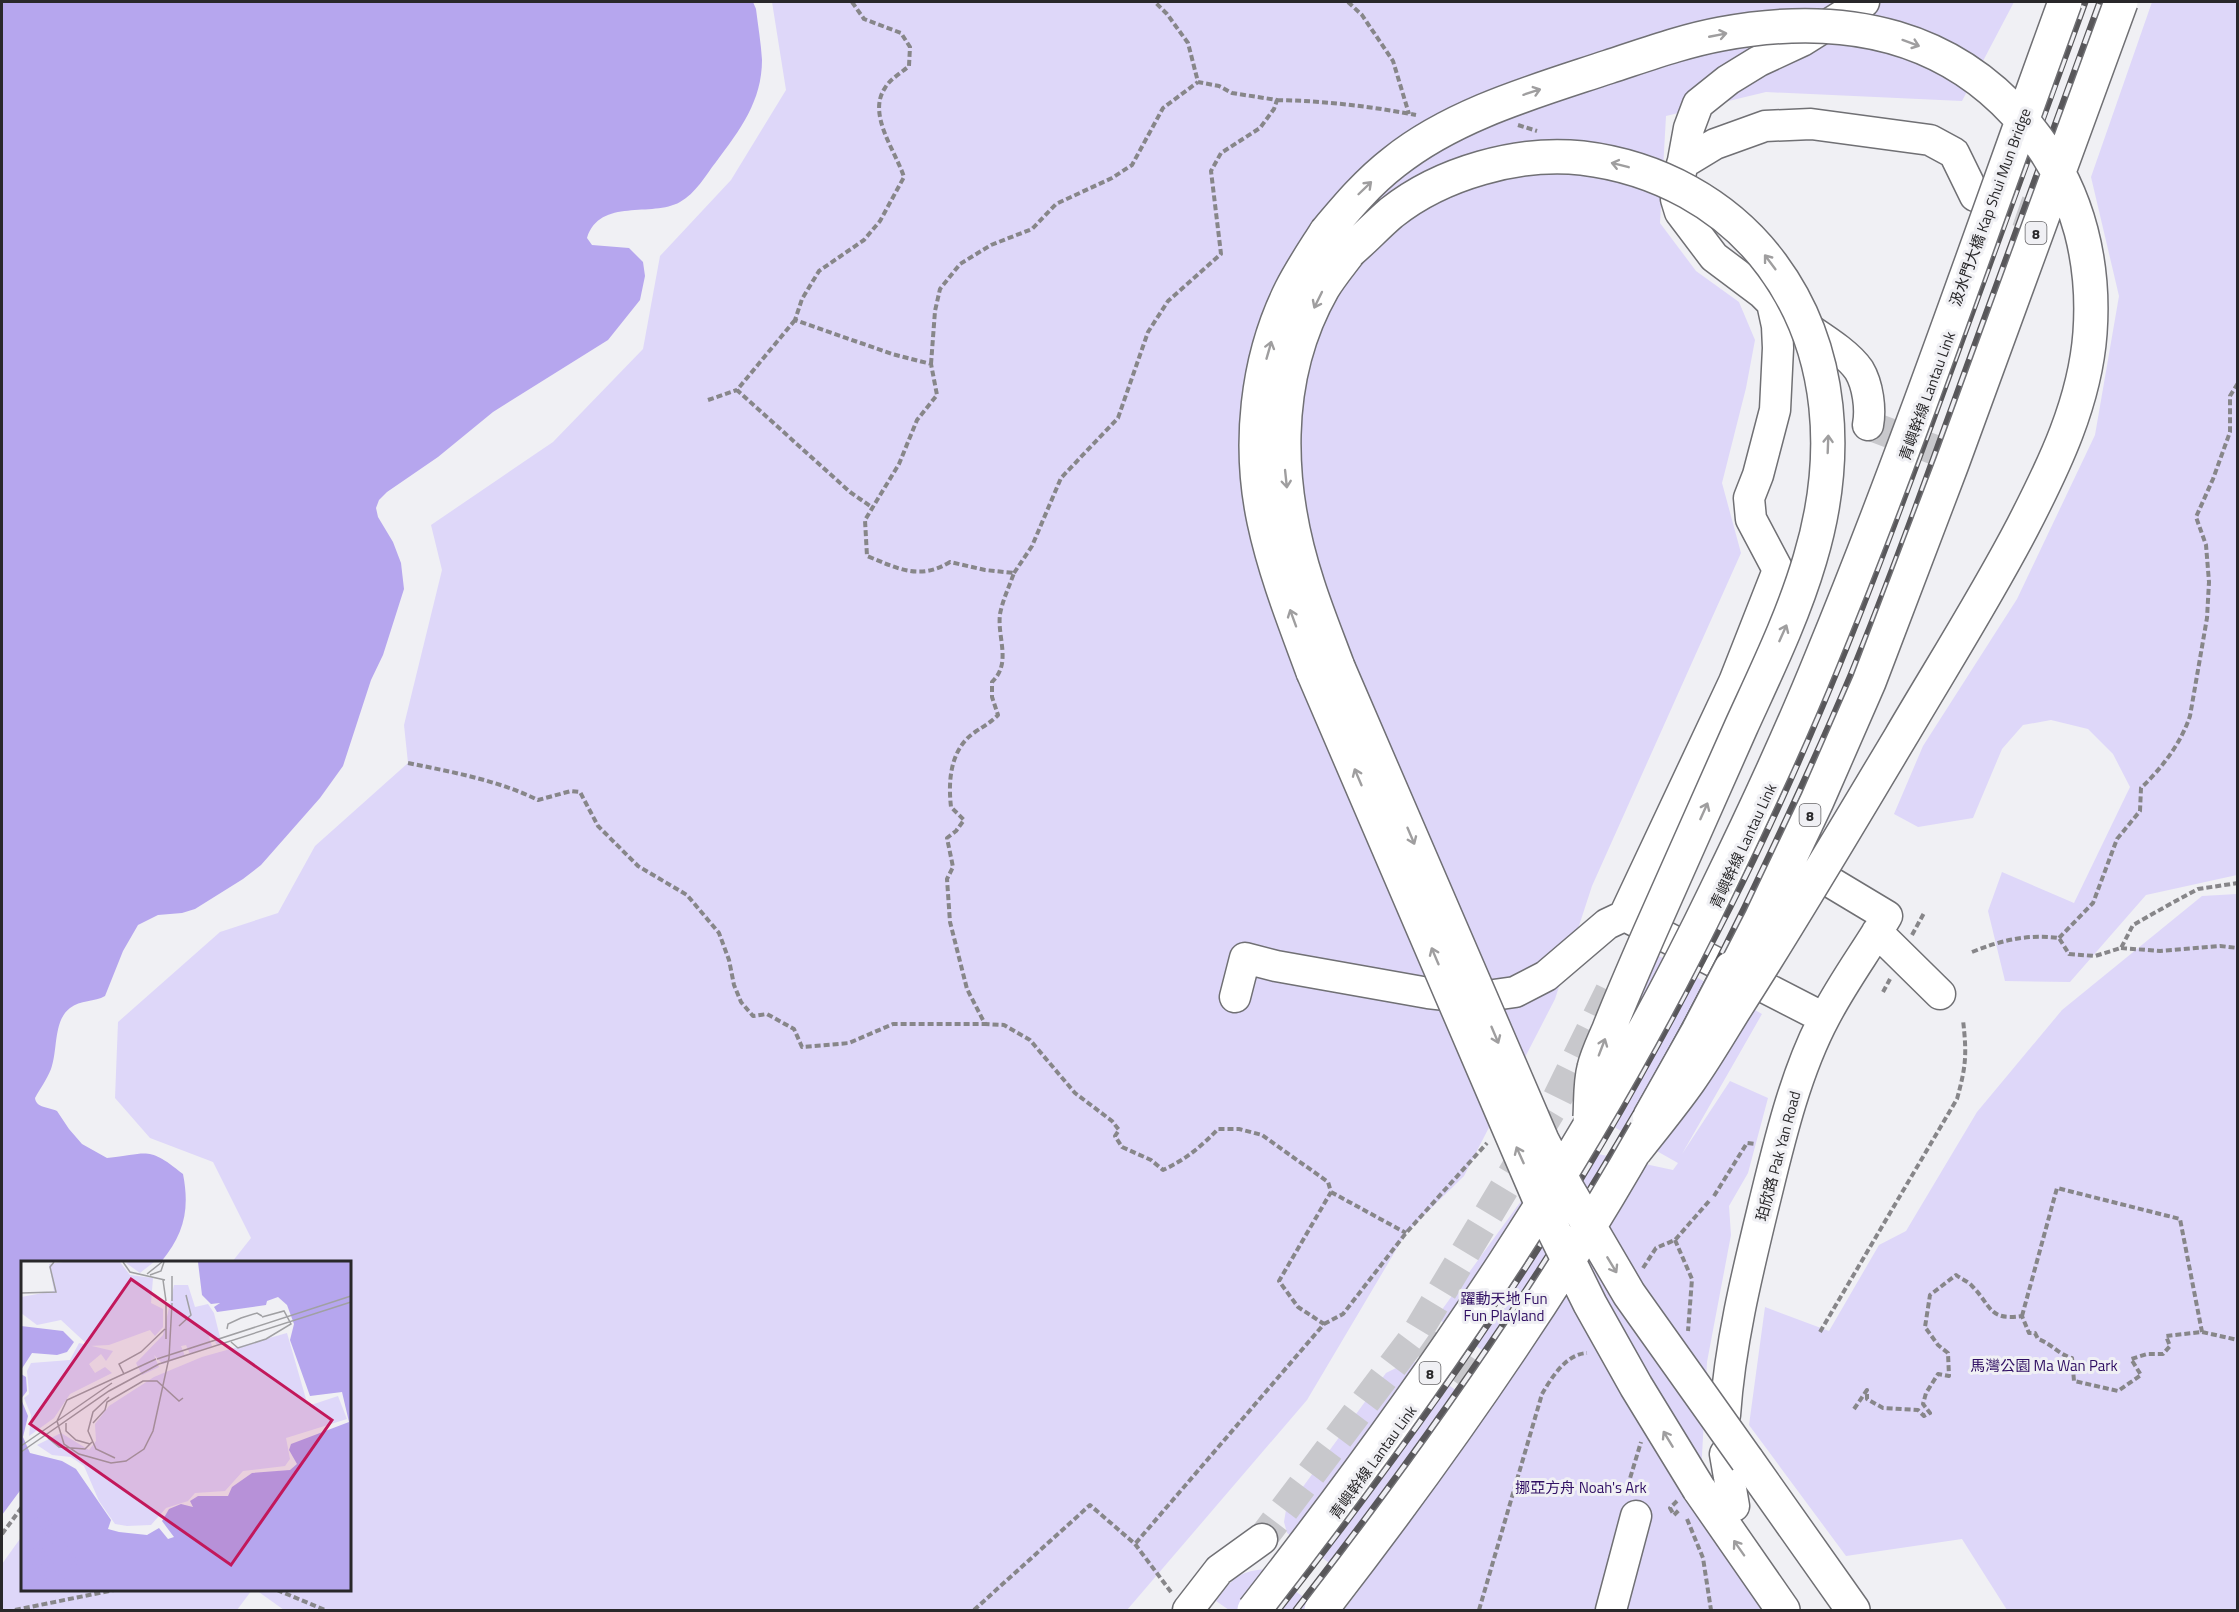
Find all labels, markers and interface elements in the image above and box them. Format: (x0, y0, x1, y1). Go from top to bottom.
one-way arrow (1708, 29, 1728, 40)
one-way arrow (1901, 38, 1919, 49)
one-way arrow (1522, 86, 1541, 97)
street label: 汲水門大橋 Kap Shui Mun Bridge (1943, 105, 2037, 309)
one-way arrow (1611, 159, 1630, 170)
one-way arrow (1357, 181, 1372, 196)
road number: 8 (2026, 222, 2046, 244)
one-way arrow (1764, 255, 1776, 271)
one-way arrow (1311, 290, 1323, 308)
street label: 青嶼幹線 Lantau Link (1893, 328, 1961, 464)
one-way arrow (1264, 341, 1275, 360)
one-way arrow (1822, 435, 1833, 455)
one-way arrow (1281, 469, 1292, 489)
one-way arrow (1287, 609, 1298, 627)
one-way arrow (1778, 624, 1790, 642)
one-way arrow (1352, 769, 1363, 787)
street label: 青嶼幹線 Lantau Link (1704, 780, 1782, 912)
one-way arrow (1699, 802, 1710, 821)
road number: 8 (1800, 804, 1820, 826)
one-way arrow (1406, 827, 1417, 845)
one-way arrow (1428, 948, 1440, 966)
one-way arrow (1491, 1026, 1502, 1044)
one-way arrow (1597, 1038, 1608, 1057)
street label: 珀欣路 Pak Yan Road (1750, 1089, 1806, 1223)
one-way arrow (1513, 1146, 1524, 1164)
one-way arrow (1607, 1256, 1619, 1273)
inset map (21, 1261, 351, 1591)
park label: 躍動天地 Fun Fun Playland (1461, 1287, 1547, 1327)
park label: 馬灣公園 Ma Wan Park (1970, 1354, 2118, 1377)
road number: 8 (1420, 1362, 1440, 1384)
street label: 青嶼幹線 Lantau Link (1324, 1400, 1422, 1524)
one-way arrow (1662, 1431, 1674, 1448)
park label: 挪亞方舟 Noah's Ark (1515, 1476, 1647, 1499)
one-way arrow (1733, 1540, 1745, 1557)

